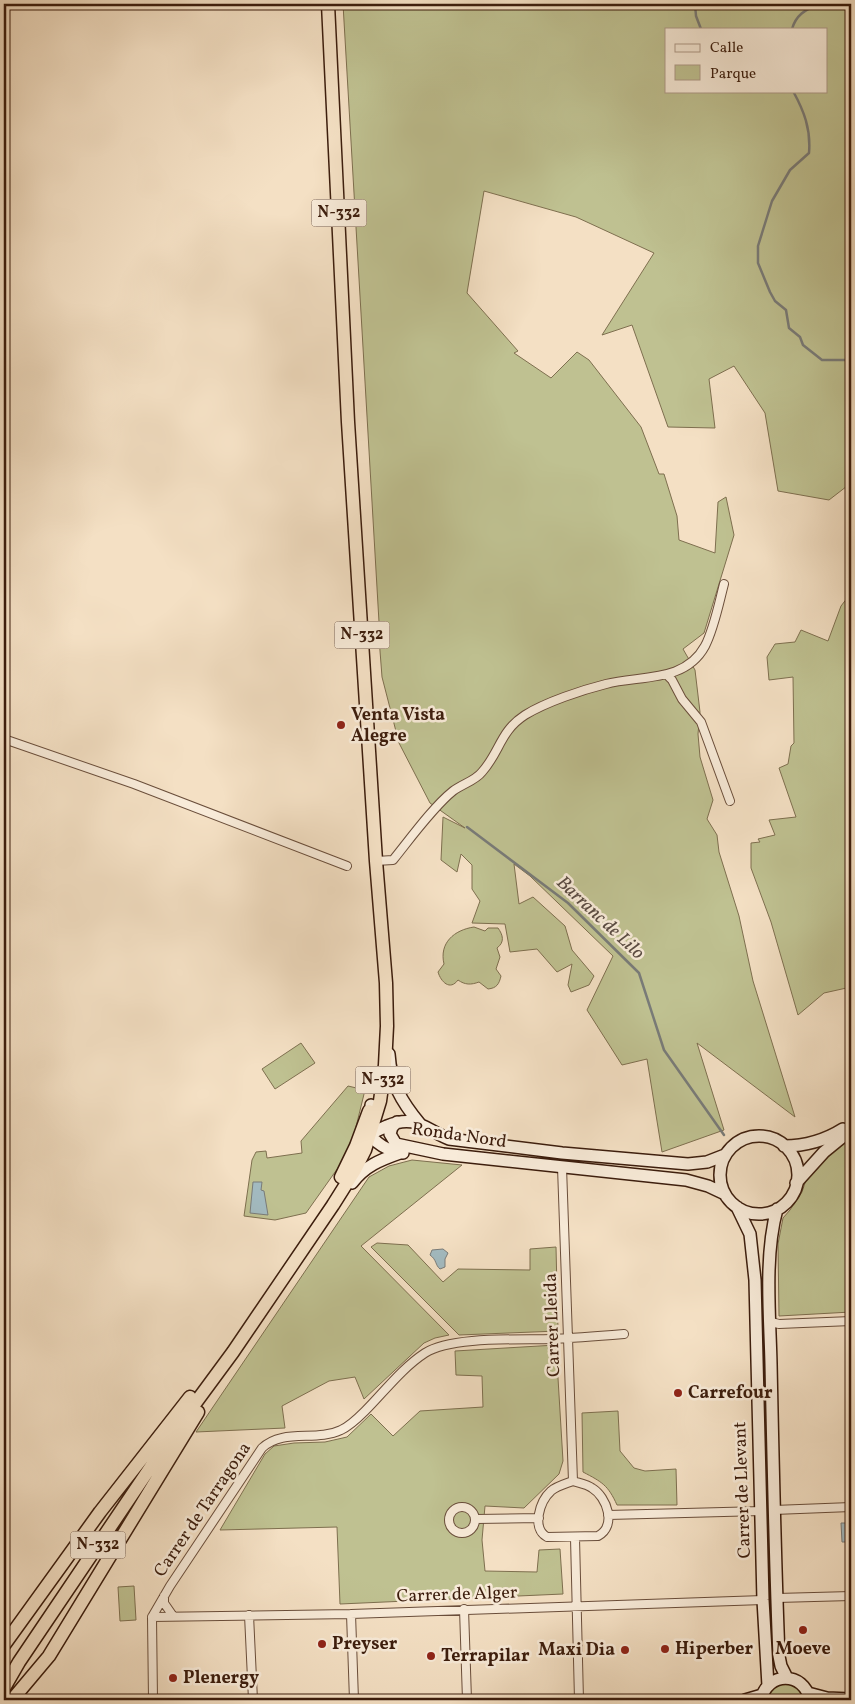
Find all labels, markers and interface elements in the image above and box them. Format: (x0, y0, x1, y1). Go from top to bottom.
legend (665, 28, 828, 92)
text: Calle (710, 38, 743, 59)
text: Parque (710, 64, 756, 85)
road number: N-332 (312, 200, 366, 227)
road number: N-332 (334, 622, 390, 648)
place label: Venta Vista Alegre (351, 703, 445, 749)
marker: Venta Vista Alegre (335, 719, 347, 731)
water label: Barranc de Lilo (550, 870, 650, 966)
road number: N-332 (356, 1066, 410, 1094)
street label: Ronda Nord (410, 1117, 508, 1155)
street label: Carrer Lleida (539, 1273, 567, 1377)
place label: Carrefour (688, 1381, 773, 1406)
marker: Carrefour (672, 1387, 684, 1399)
street label: Carrer de Llevant (728, 1421, 758, 1559)
street label: Carrer de Tarragona (148, 1437, 258, 1583)
road number: N-332 (70, 1532, 126, 1558)
street label: Carrer de Alger (396, 1580, 518, 1610)
marker: Moeve (797, 1624, 809, 1636)
place label: Preyser (332, 1632, 398, 1657)
place label: Hiperber (675, 1637, 753, 1662)
place label: Moeve (775, 1637, 831, 1662)
marker: Preyser (316, 1638, 328, 1650)
place label: Maxi Dia (538, 1638, 615, 1663)
marker: Hiperber (659, 1643, 671, 1655)
place label: Terrapilar (441, 1644, 530, 1669)
marker: Maxi Dia (619, 1644, 631, 1656)
marker: Terrapilar (425, 1650, 437, 1662)
place label: Plenergy (183, 1666, 259, 1691)
marker: Plenergy (167, 1672, 179, 1684)

